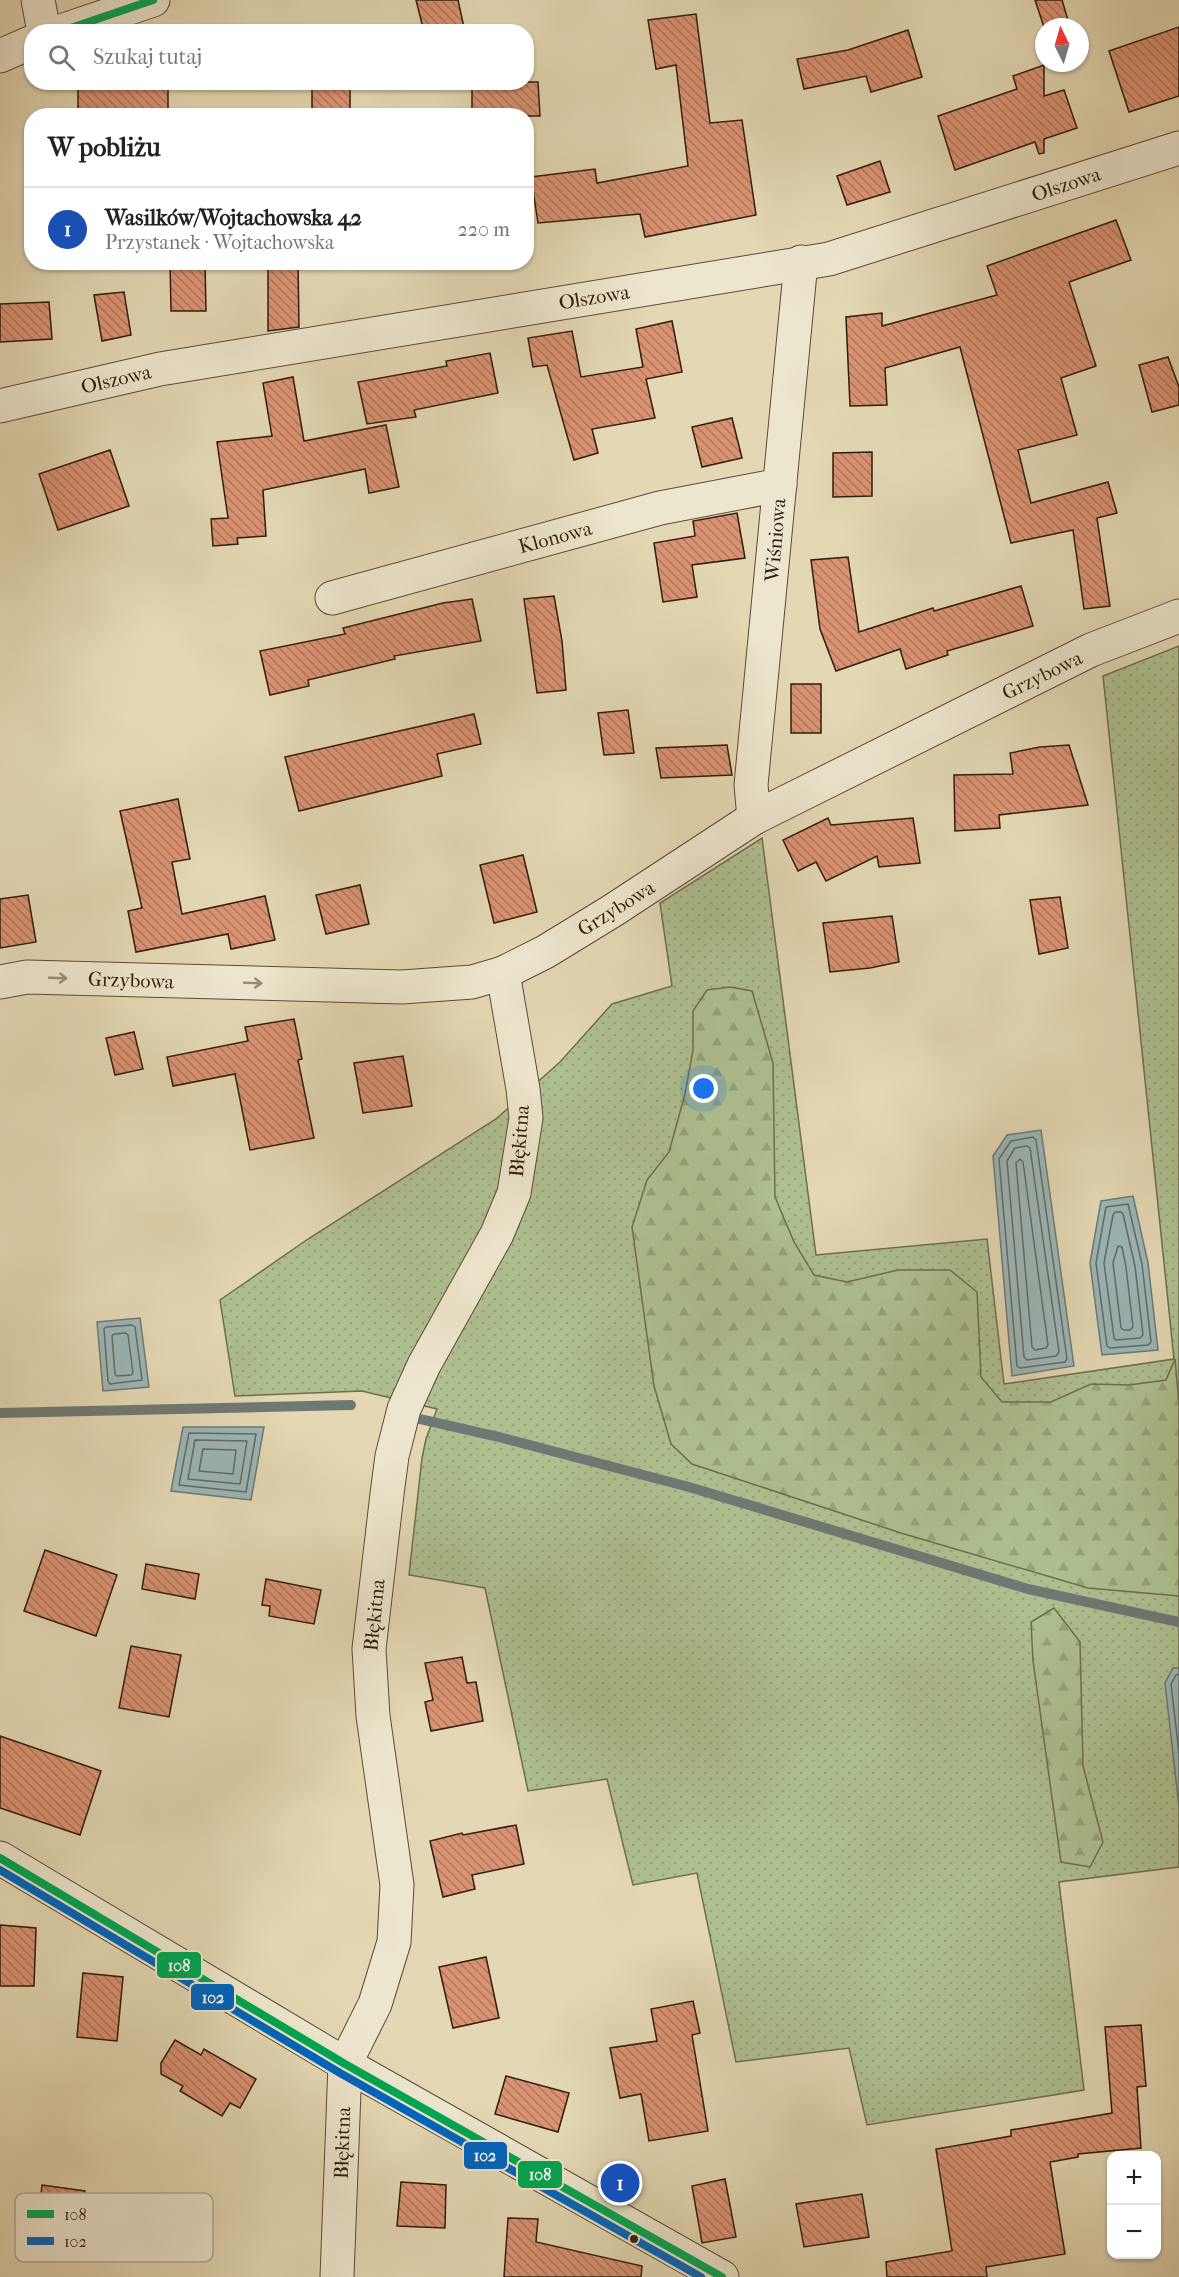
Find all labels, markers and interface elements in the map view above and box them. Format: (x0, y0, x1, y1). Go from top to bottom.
north arrow (1035, 18, 1089, 72)
search box (24, 24, 534, 90)
icon: search (45, 41, 78, 74)
text: Szukaj tutaj (93, 44, 202, 70)
text: W pobliżu (48, 132, 161, 163)
street label: Olszowa (1029, 162, 1104, 206)
text: Wasilków/Wojtachowska 42 (105, 205, 362, 231)
text: 1 (64, 218, 71, 241)
text: 220 m (457, 218, 510, 241)
text: Przystanek · Wojtachowska (105, 231, 334, 254)
street label: Olszowa (557, 280, 632, 314)
street label: Olszowa (79, 360, 154, 399)
street label: Wiśniowa (760, 497, 791, 584)
street label: Klonowa (516, 516, 595, 558)
street label: Grzybowa (998, 646, 1087, 705)
street label: Grzybowa (574, 875, 660, 941)
street label: Grzybowa (87, 968, 175, 994)
one-way arrow (47, 972, 67, 984)
one-way arrow (242, 978, 262, 989)
your location (689, 1074, 718, 1103)
street label: Błękitna (505, 1103, 534, 1178)
street label: Błękitna (359, 1577, 390, 1652)
line badge: 108 (156, 1951, 202, 1979)
text: 108 (168, 1956, 190, 1975)
line badge: 102 (190, 1983, 235, 2011)
text: 102 (202, 1988, 224, 2007)
street label: Błękitna (330, 2106, 355, 2180)
line badge: 102 (463, 2141, 508, 2170)
text: 102 (474, 2146, 496, 2165)
map controls (1107, 2151, 1161, 2259)
button: + (1107, 2151, 1161, 2205)
line badge: 108 (517, 2160, 563, 2189)
pin: 1 (600, 2160, 640, 2206)
text: 108 (529, 2165, 551, 2184)
legend (15, 2193, 213, 2262)
text: 108 (64, 2205, 86, 2224)
button: − (1107, 2205, 1161, 2259)
text: 102 (64, 2232, 87, 2251)
unlabelled marker (628, 2233, 640, 2245)

